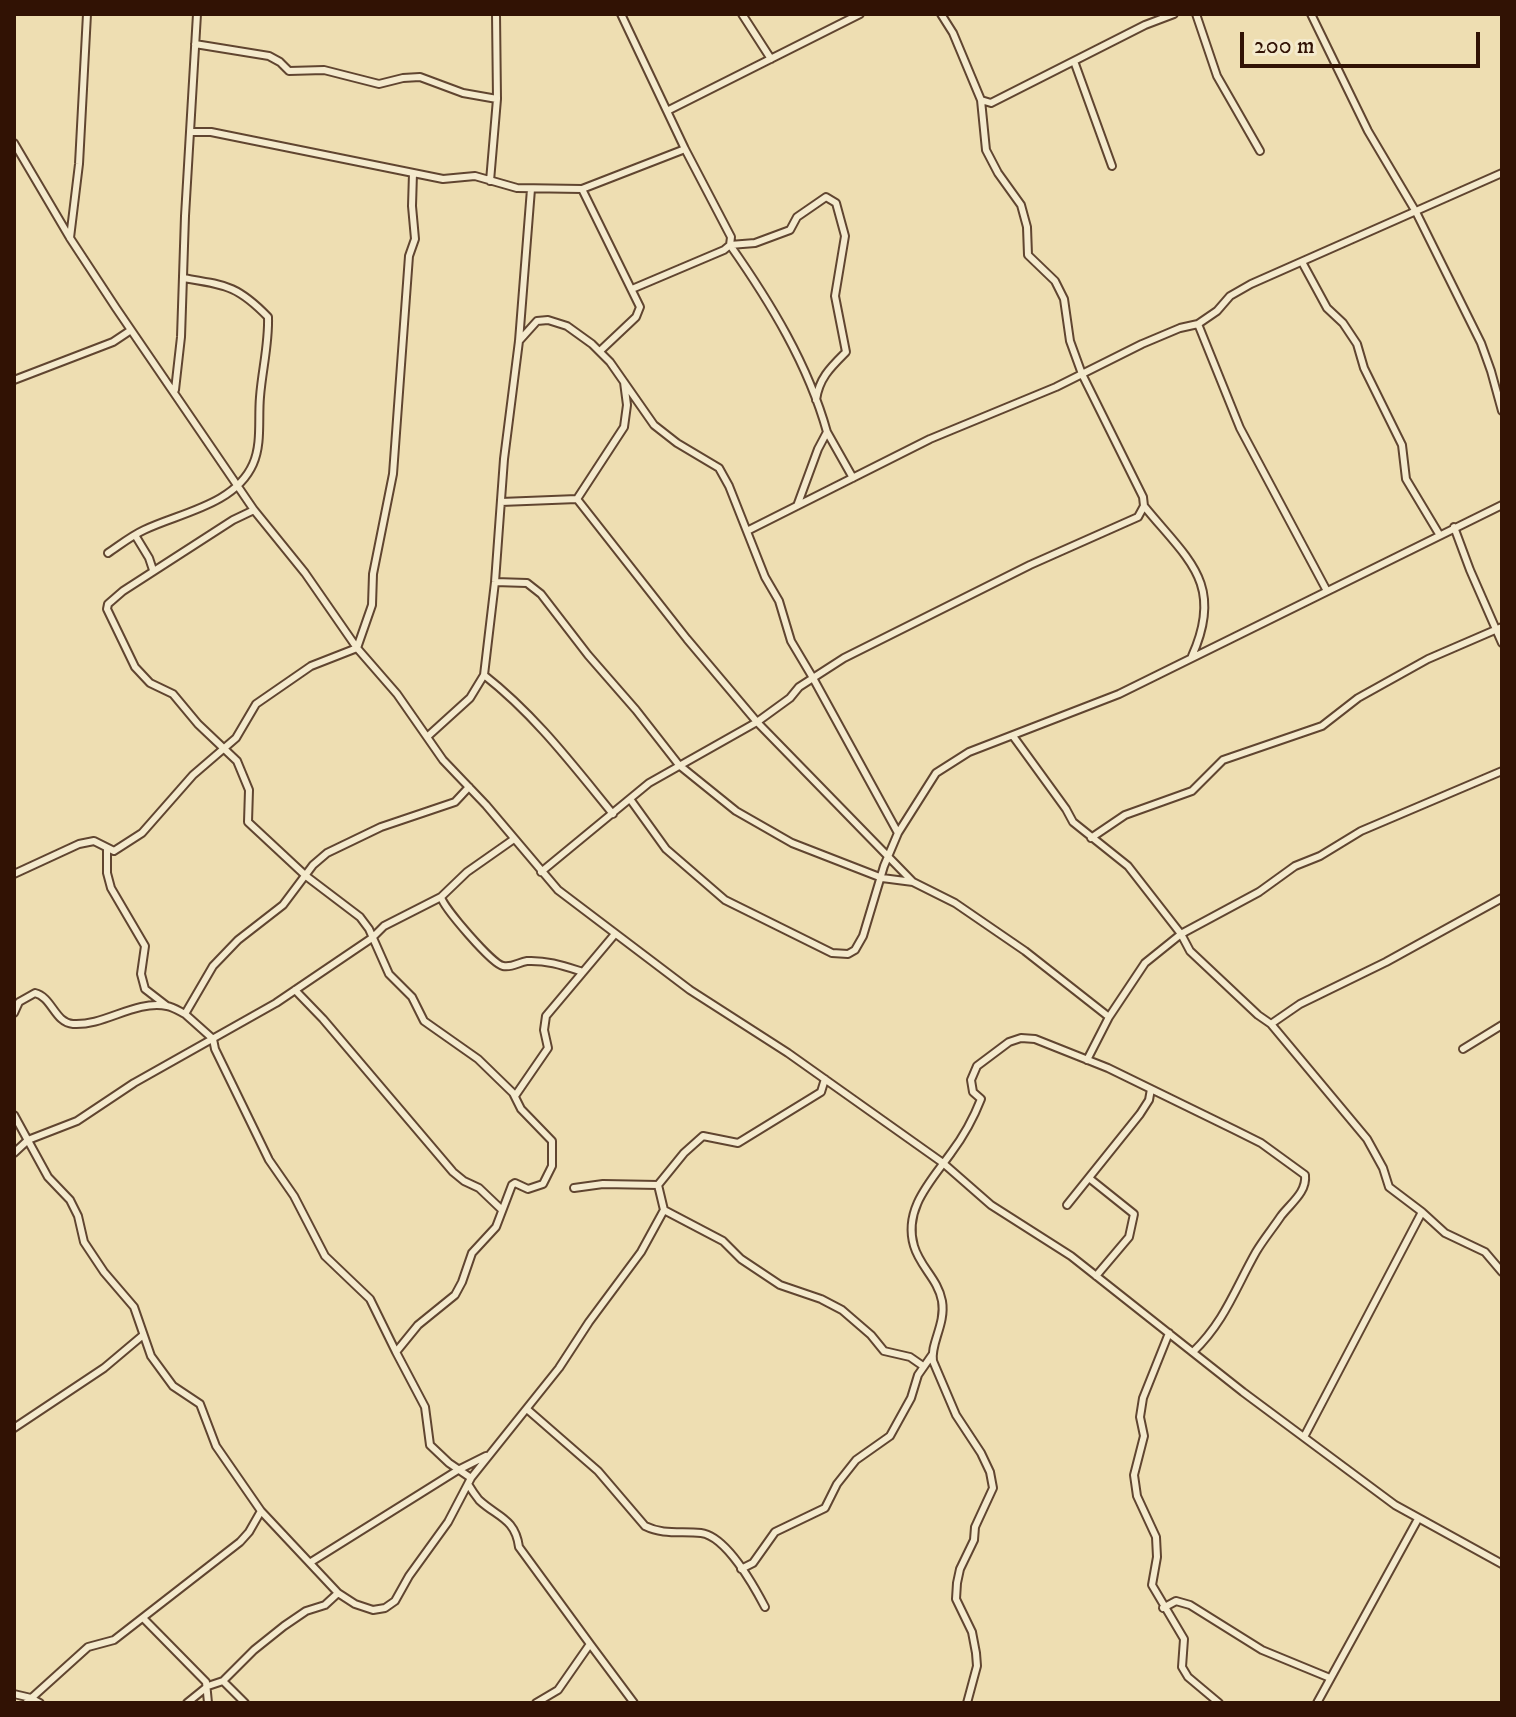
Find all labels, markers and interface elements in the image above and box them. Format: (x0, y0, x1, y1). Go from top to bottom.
scale bar (1244, 16, 1484, 66)
text: 200 m (1254, 31, 1315, 61)

